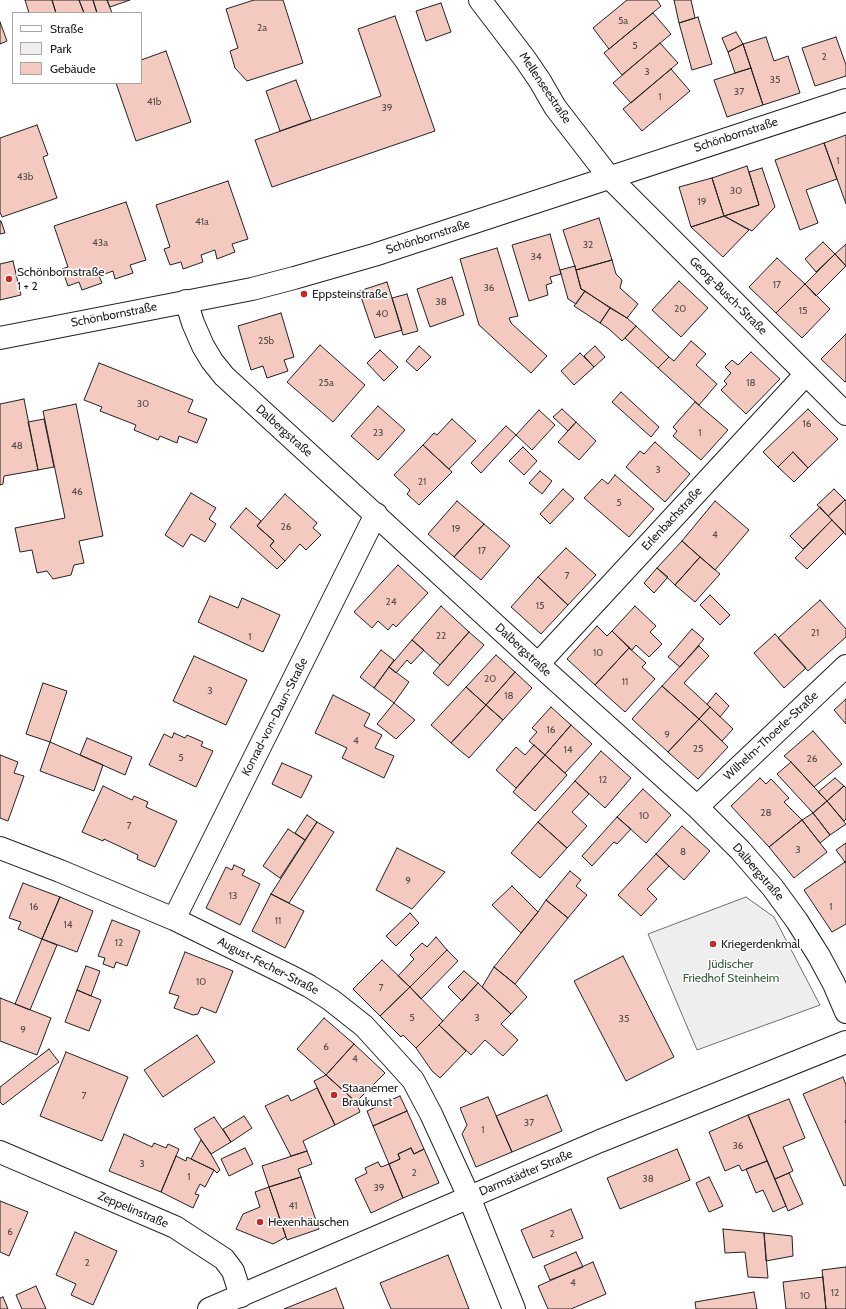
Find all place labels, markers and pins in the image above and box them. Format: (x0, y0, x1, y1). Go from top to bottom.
place label: Schönbornstraße 1 + 2 (17, 265, 105, 293)
marker: Schönbornstraße 1 + 2 (4, 274, 14, 284)
place label: Eppsteinstraße (312, 287, 388, 301)
marker: Eppsteinstraße (299, 289, 309, 299)
place label: Kriegerdenkmal (721, 937, 800, 951)
marker: Kriegerdenkmal (708, 939, 718, 949)
place label: Staanemer Braukunst (342, 1081, 398, 1109)
marker: Staanemer Braukunst (329, 1090, 339, 1100)
place label: Hexenhäuschen (268, 1215, 349, 1229)
marker: Hexenhäuschen (255, 1217, 265, 1227)

